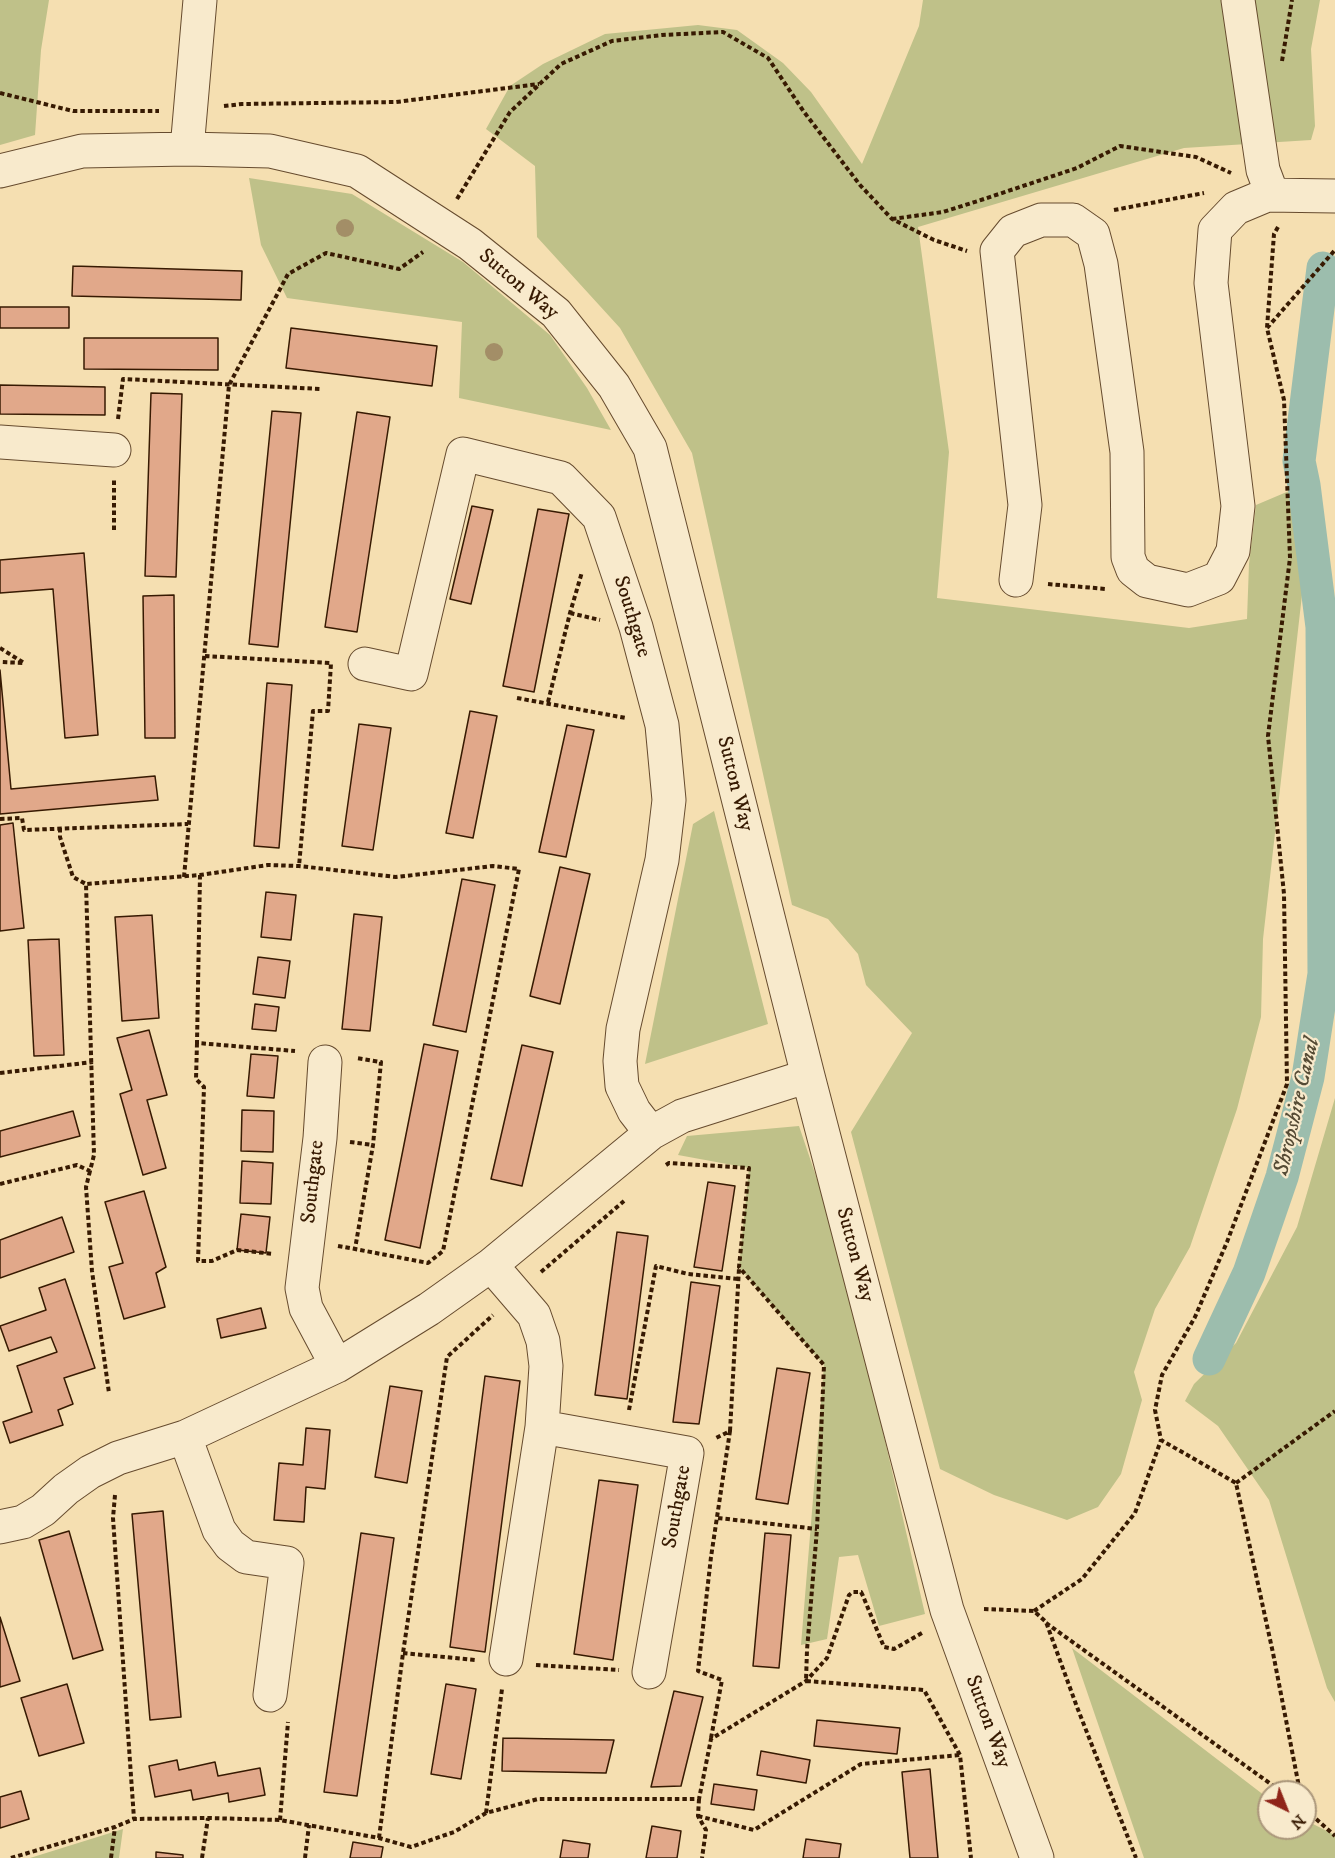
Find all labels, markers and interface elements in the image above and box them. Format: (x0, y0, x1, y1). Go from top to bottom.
street label: Sutton Way (473, 244, 563, 326)
street label: Southgate (607, 573, 655, 661)
street label: Sutton Way (710, 734, 758, 834)
water label: Shropshire Canal (1269, 1036, 1327, 1178)
street label: Southgate (297, 1139, 331, 1225)
street label: Sutton Way (829, 1205, 879, 1305)
street label: Southgate (658, 1464, 698, 1550)
street label: Sutton Way (959, 1672, 1015, 1772)
north arrow (1257, 1780, 1317, 1840)
text: N (1286, 1810, 1310, 1833)

